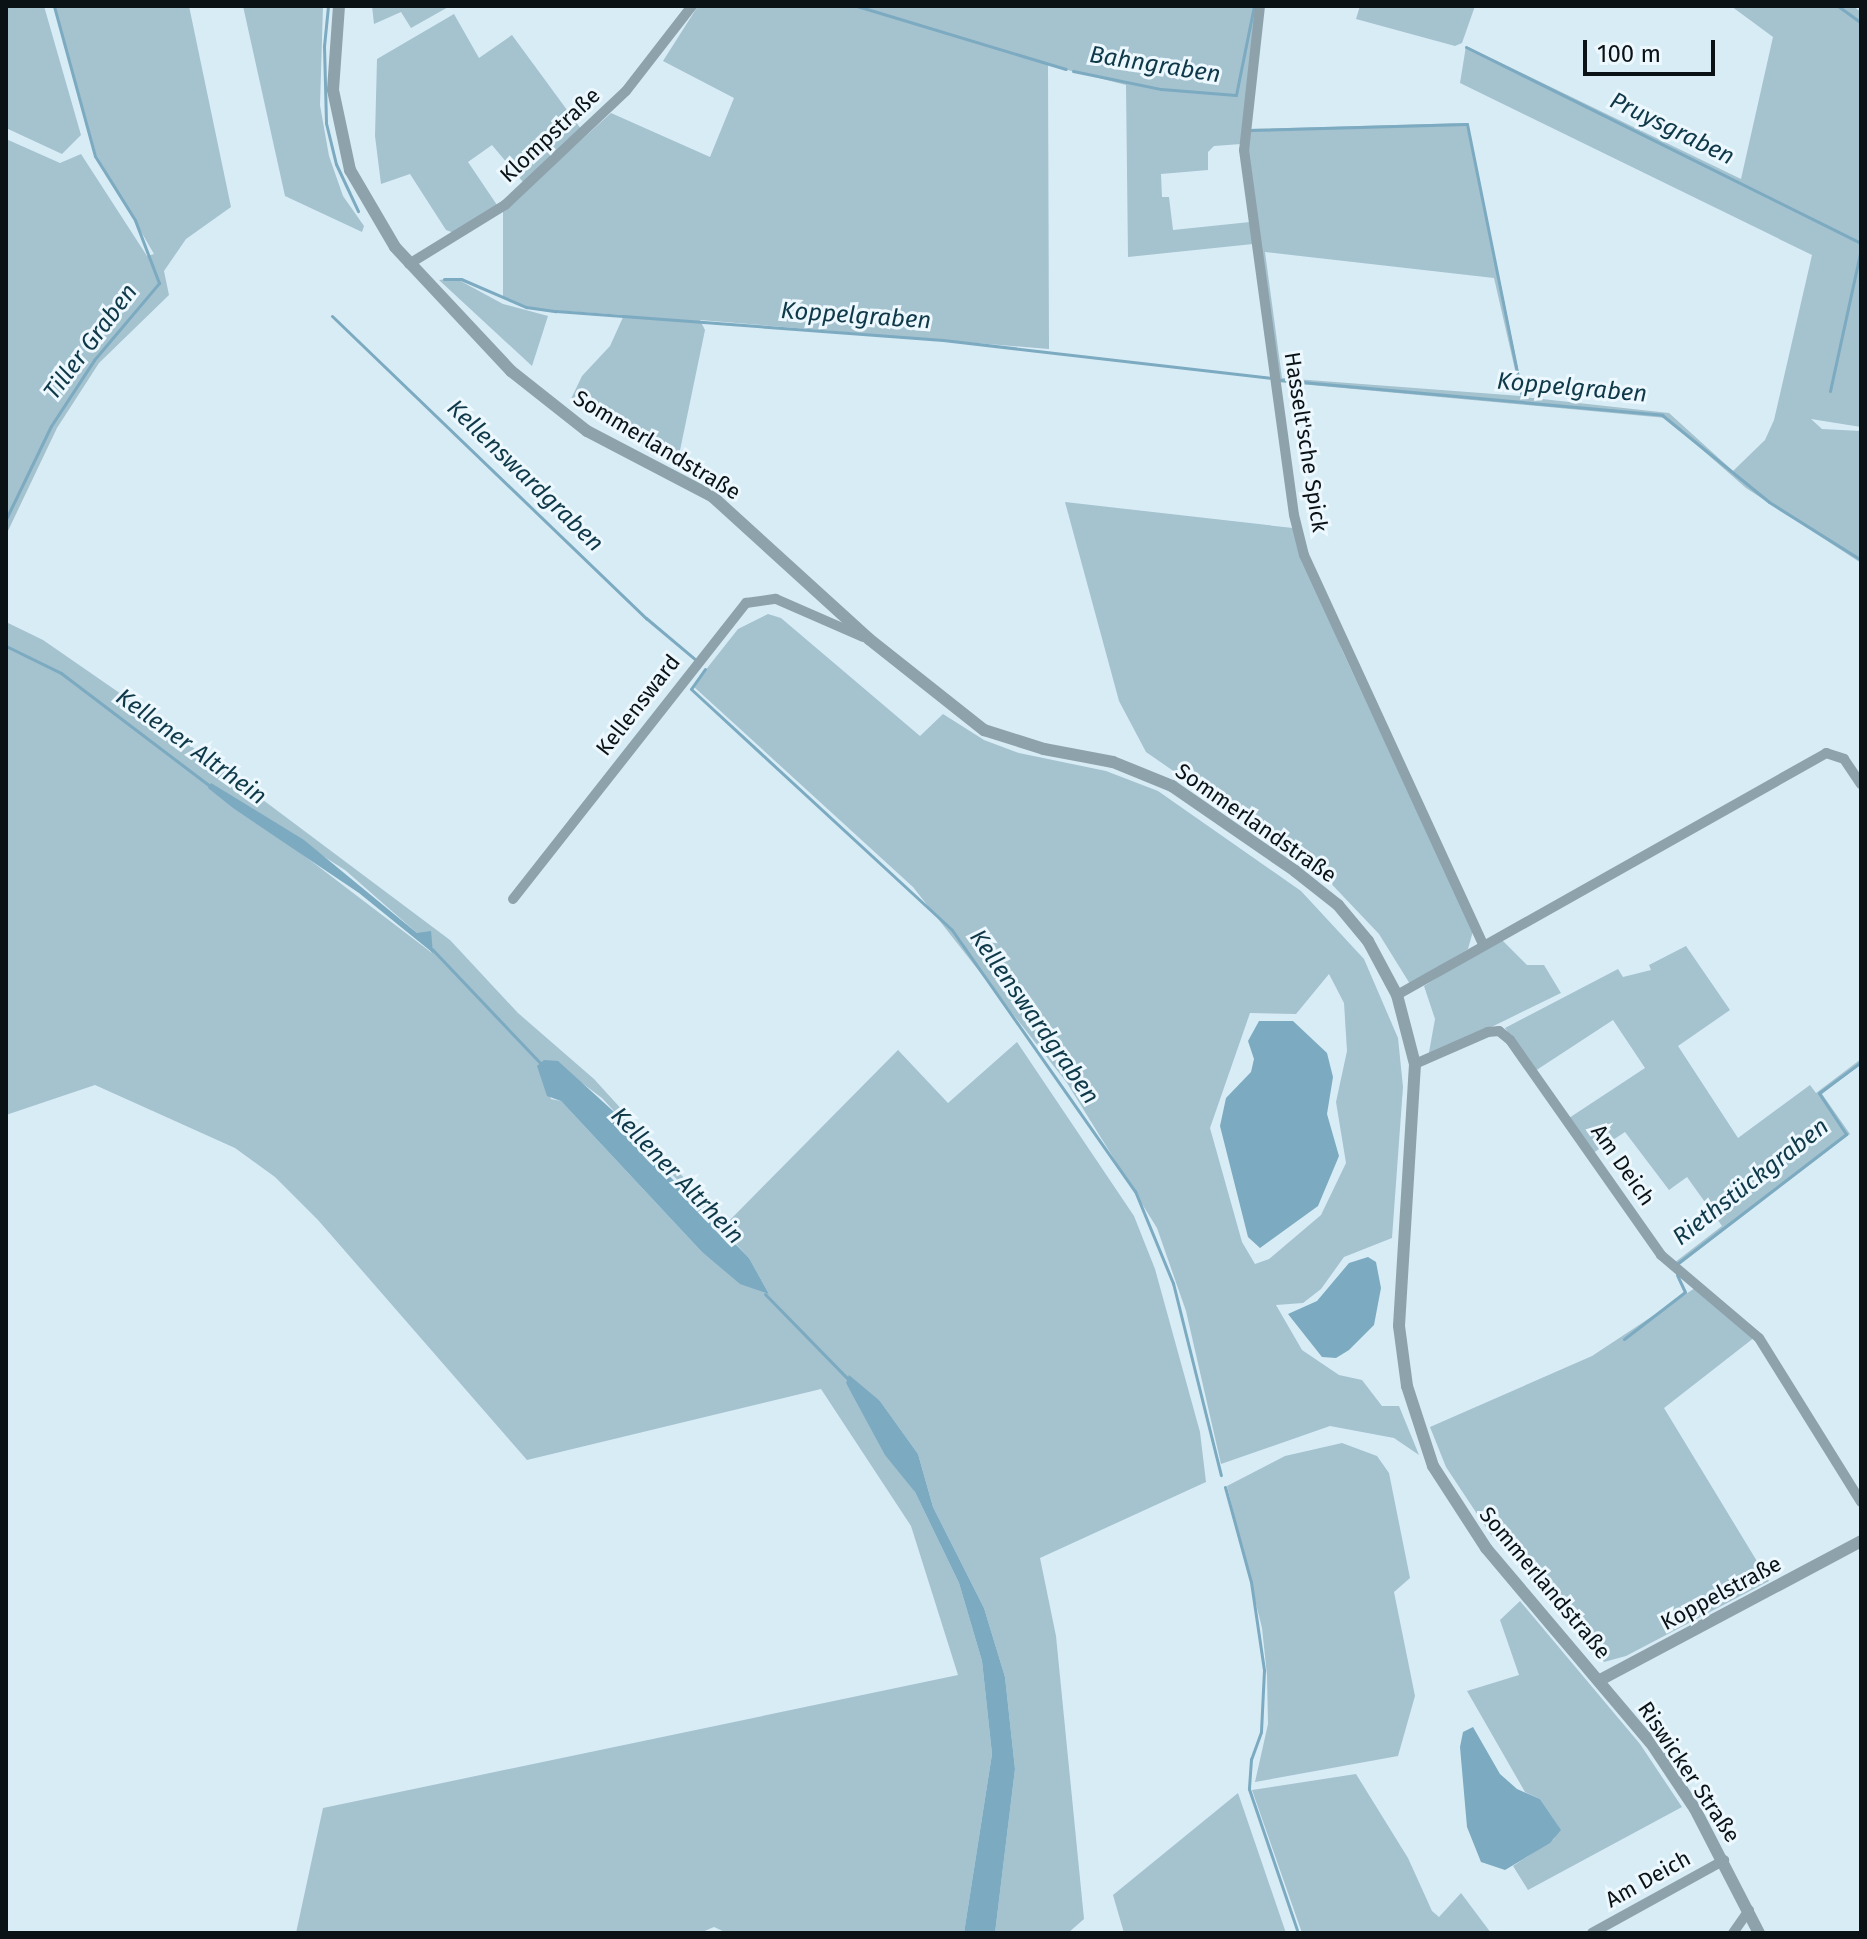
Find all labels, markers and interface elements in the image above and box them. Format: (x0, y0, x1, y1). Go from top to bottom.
scale bar (1587, 24, 1719, 74)
water label: Bahngraben (1087, 40, 1223, 90)
text: 100 m (1597, 40, 1661, 68)
street label: Klompstraße (495, 82, 605, 188)
water label: Pruysgraben (1605, 86, 1739, 172)
water label: Tiller Graben (38, 278, 144, 406)
water label: Koppelgraben (780, 296, 932, 336)
street label: Hasselt'sche Spick (1279, 350, 1333, 534)
water label: Koppelgraben (1496, 367, 1648, 409)
street label: Sommerlandstraße (569, 385, 745, 505)
water label: Kellenswardgraben (441, 394, 609, 558)
street label: Kellensward (590, 649, 686, 761)
water label: Kellener Altrhein (110, 683, 272, 811)
street label: Sommerlandstraße (1170, 758, 1342, 888)
water label: Kellenswardgraben (963, 924, 1105, 1110)
water label: Kellener Altrhein (604, 1102, 750, 1250)
water label: Riethstückgraben (1667, 1112, 1835, 1252)
street label: Am Deich (1585, 1119, 1661, 1211)
street label: Sommerlandstraße (1474, 1502, 1616, 1664)
street label: Koppelstraße (1656, 1550, 1786, 1636)
street label: Riswicker Straße (1632, 1697, 1746, 1847)
street label: Am Deich (1601, 1845, 1695, 1913)

